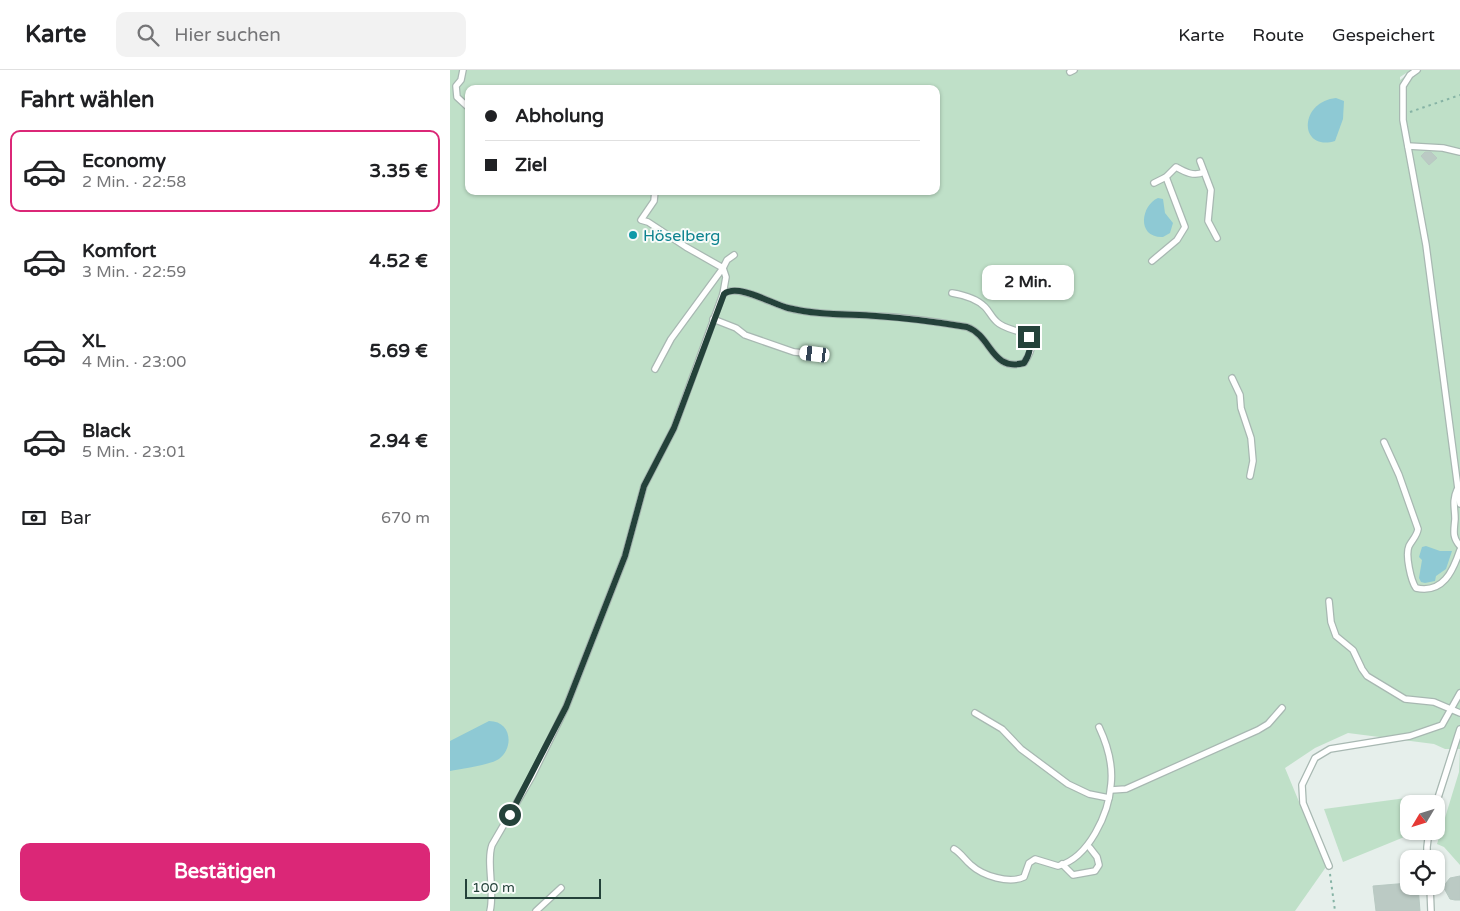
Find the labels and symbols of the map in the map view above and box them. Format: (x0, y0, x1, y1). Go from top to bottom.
place label: Höselberg (643, 226, 720, 246)
marker: Höselberg (627, 229, 639, 241)
callout: 2 Min. (983, 264, 1075, 300)
route end (1018, 326, 1040, 348)
car (799, 345, 830, 363)
north arrow (1400, 795, 1445, 840)
route start (499, 804, 521, 826)
scale bar (465, 876, 601, 899)

